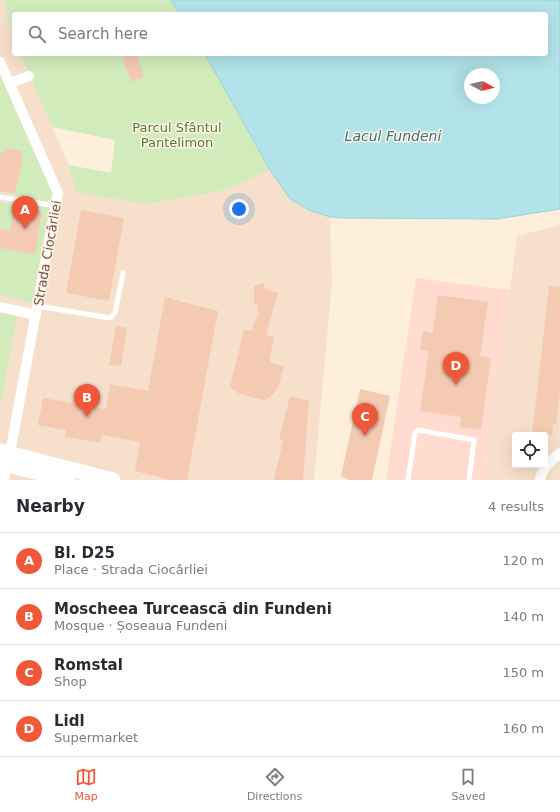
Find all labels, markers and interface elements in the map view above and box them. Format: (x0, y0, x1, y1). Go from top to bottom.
search box (12, 12, 548, 56)
icon: search (26, 23, 48, 45)
text: Search here (58, 25, 148, 43)
north arrow (464, 68, 500, 104)
park label: Parcul Sfântul Pantelimon (132, 120, 222, 150)
water label: Lacul Fundeni (345, 128, 441, 144)
pin: A (12, 196, 38, 229)
street label: Strada Ciocârliei (31, 199, 64, 307)
your location (229, 199, 249, 219)
pin: D (443, 352, 469, 385)
pin: B (74, 384, 100, 417)
pin: C (352, 403, 378, 436)
map controls (512, 432, 548, 468)
button: locate (512, 432, 548, 468)
text: Nearby (16, 496, 85, 516)
text: 4 results (488, 499, 544, 514)
text: Bl. D25 (54, 544, 115, 562)
text: A (24, 553, 34, 568)
text: 120 m (502, 553, 544, 568)
text: Place · Strada Ciocârliei (54, 562, 208, 577)
text: Moscheea Turcească din Fundeni (54, 600, 332, 618)
text: B (24, 609, 34, 624)
text: 140 m (502, 609, 544, 624)
text: Mosque · Șoseaua Fundeni (54, 618, 227, 633)
text: Romstal (54, 656, 123, 674)
text: C (24, 665, 34, 680)
text: 150 m (502, 665, 544, 680)
text: Shop (54, 674, 87, 689)
text: Lidl (54, 712, 85, 730)
text: D (24, 721, 34, 736)
text: 160 m (502, 721, 544, 736)
text: Supermarket (54, 730, 138, 745)
tab: Map (75, 766, 98, 803)
tab: Directions (247, 766, 302, 803)
tab: Saved (451, 766, 485, 803)

